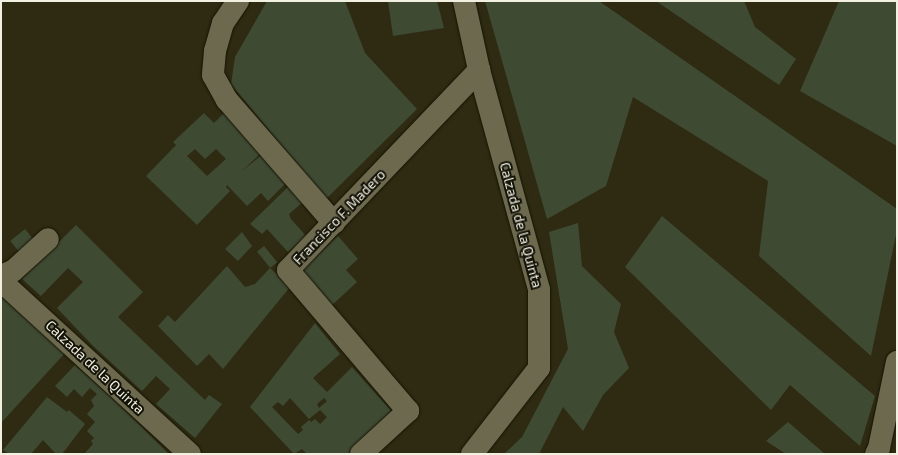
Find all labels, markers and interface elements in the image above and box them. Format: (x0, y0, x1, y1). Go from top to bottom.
street label: Calzada de la Quinta (496, 160, 546, 290)
street label: Francisco F. Madero (289, 166, 389, 268)
street label: Calzada de la Quinta (42, 317, 148, 417)

